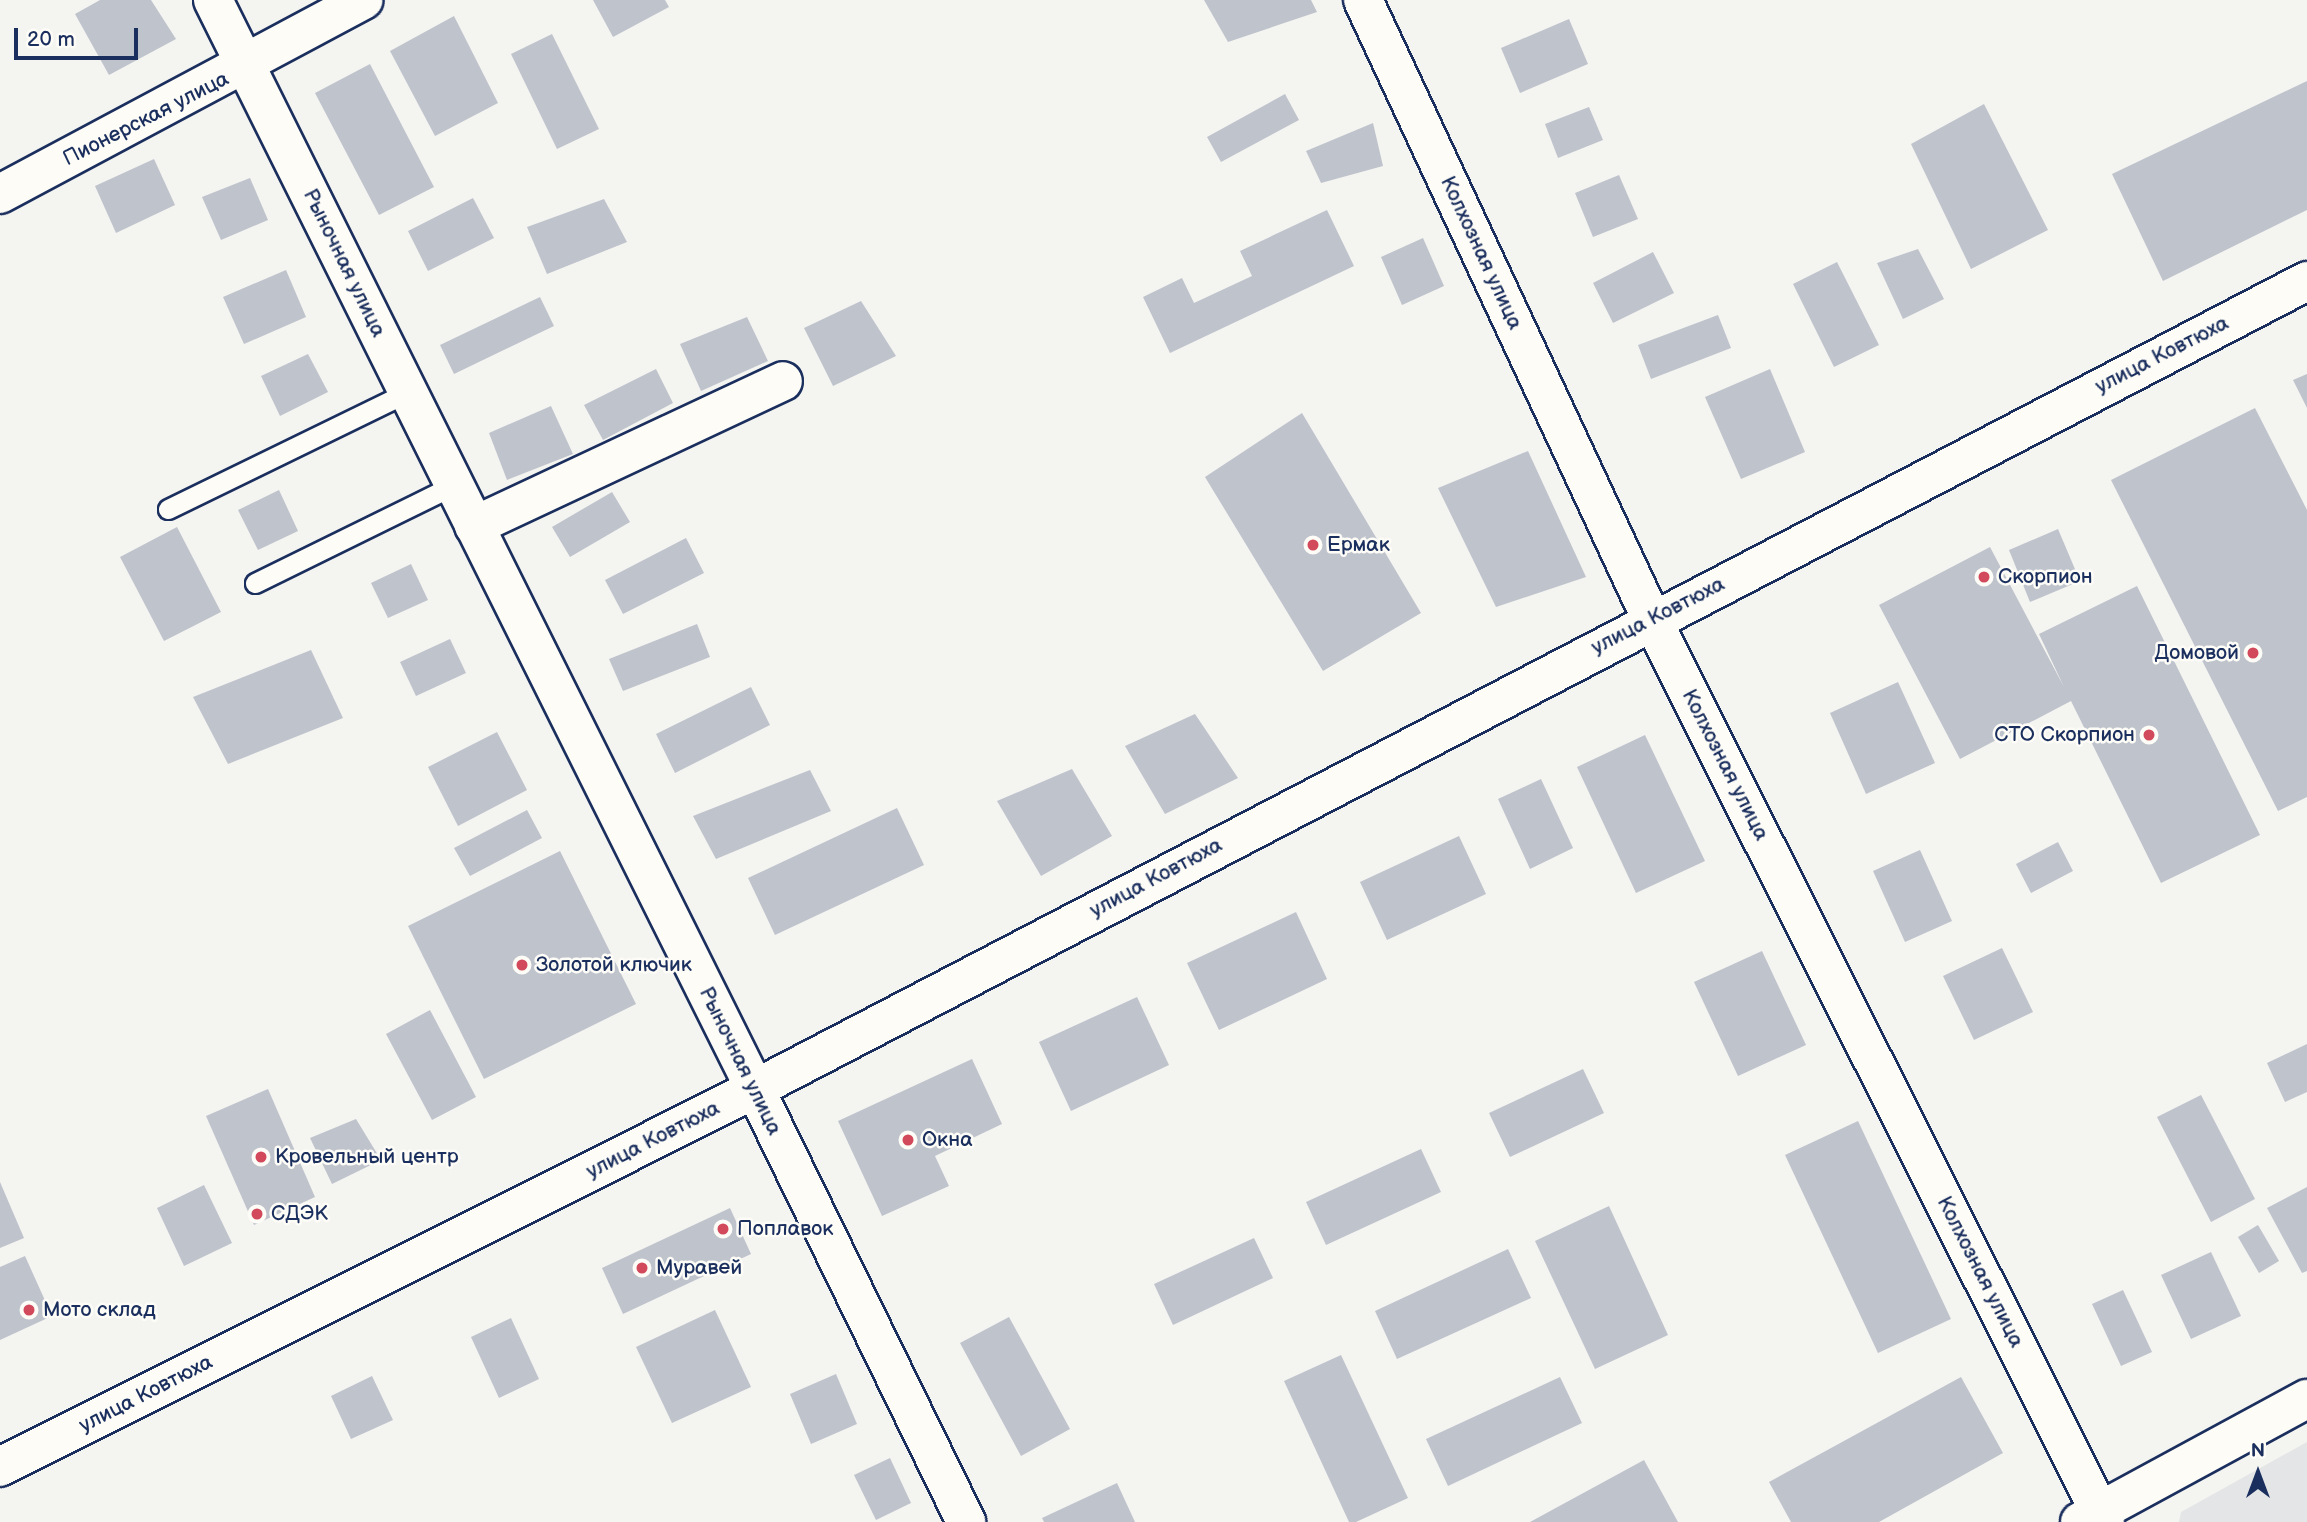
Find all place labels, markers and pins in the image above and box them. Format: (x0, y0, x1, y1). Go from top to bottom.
place label: Ермак (1327, 532, 1390, 558)
marker: Ермак (1305, 537, 1321, 553)
place label: Скорпион (1998, 564, 2093, 590)
marker: Скорпион (1976, 569, 1992, 585)
place label: Домовой (2154, 640, 2239, 666)
marker: Домовой (2245, 645, 2261, 661)
place label: СТО Скорпион (1994, 722, 2135, 748)
marker: СТО Скорпион (2141, 727, 2157, 743)
place label: Золотой ключик (536, 952, 692, 978)
marker: Золотой ключик (514, 957, 530, 973)
place label: Окна (922, 1127, 973, 1153)
marker: Окна (900, 1132, 916, 1148)
place label: Кровельный центр (275, 1144, 459, 1170)
marker: Кровельный центр (253, 1149, 269, 1165)
place label: СДЭК (271, 1201, 328, 1227)
marker: СДЭК (249, 1206, 265, 1222)
place label: Поплавок (737, 1216, 833, 1242)
marker: Поплавок (715, 1221, 731, 1237)
place label: Муравей (656, 1255, 742, 1281)
marker: Муравей (634, 1260, 650, 1276)
place label: Мото склад (43, 1297, 156, 1323)
marker: Мото склад (21, 1302, 37, 1318)

